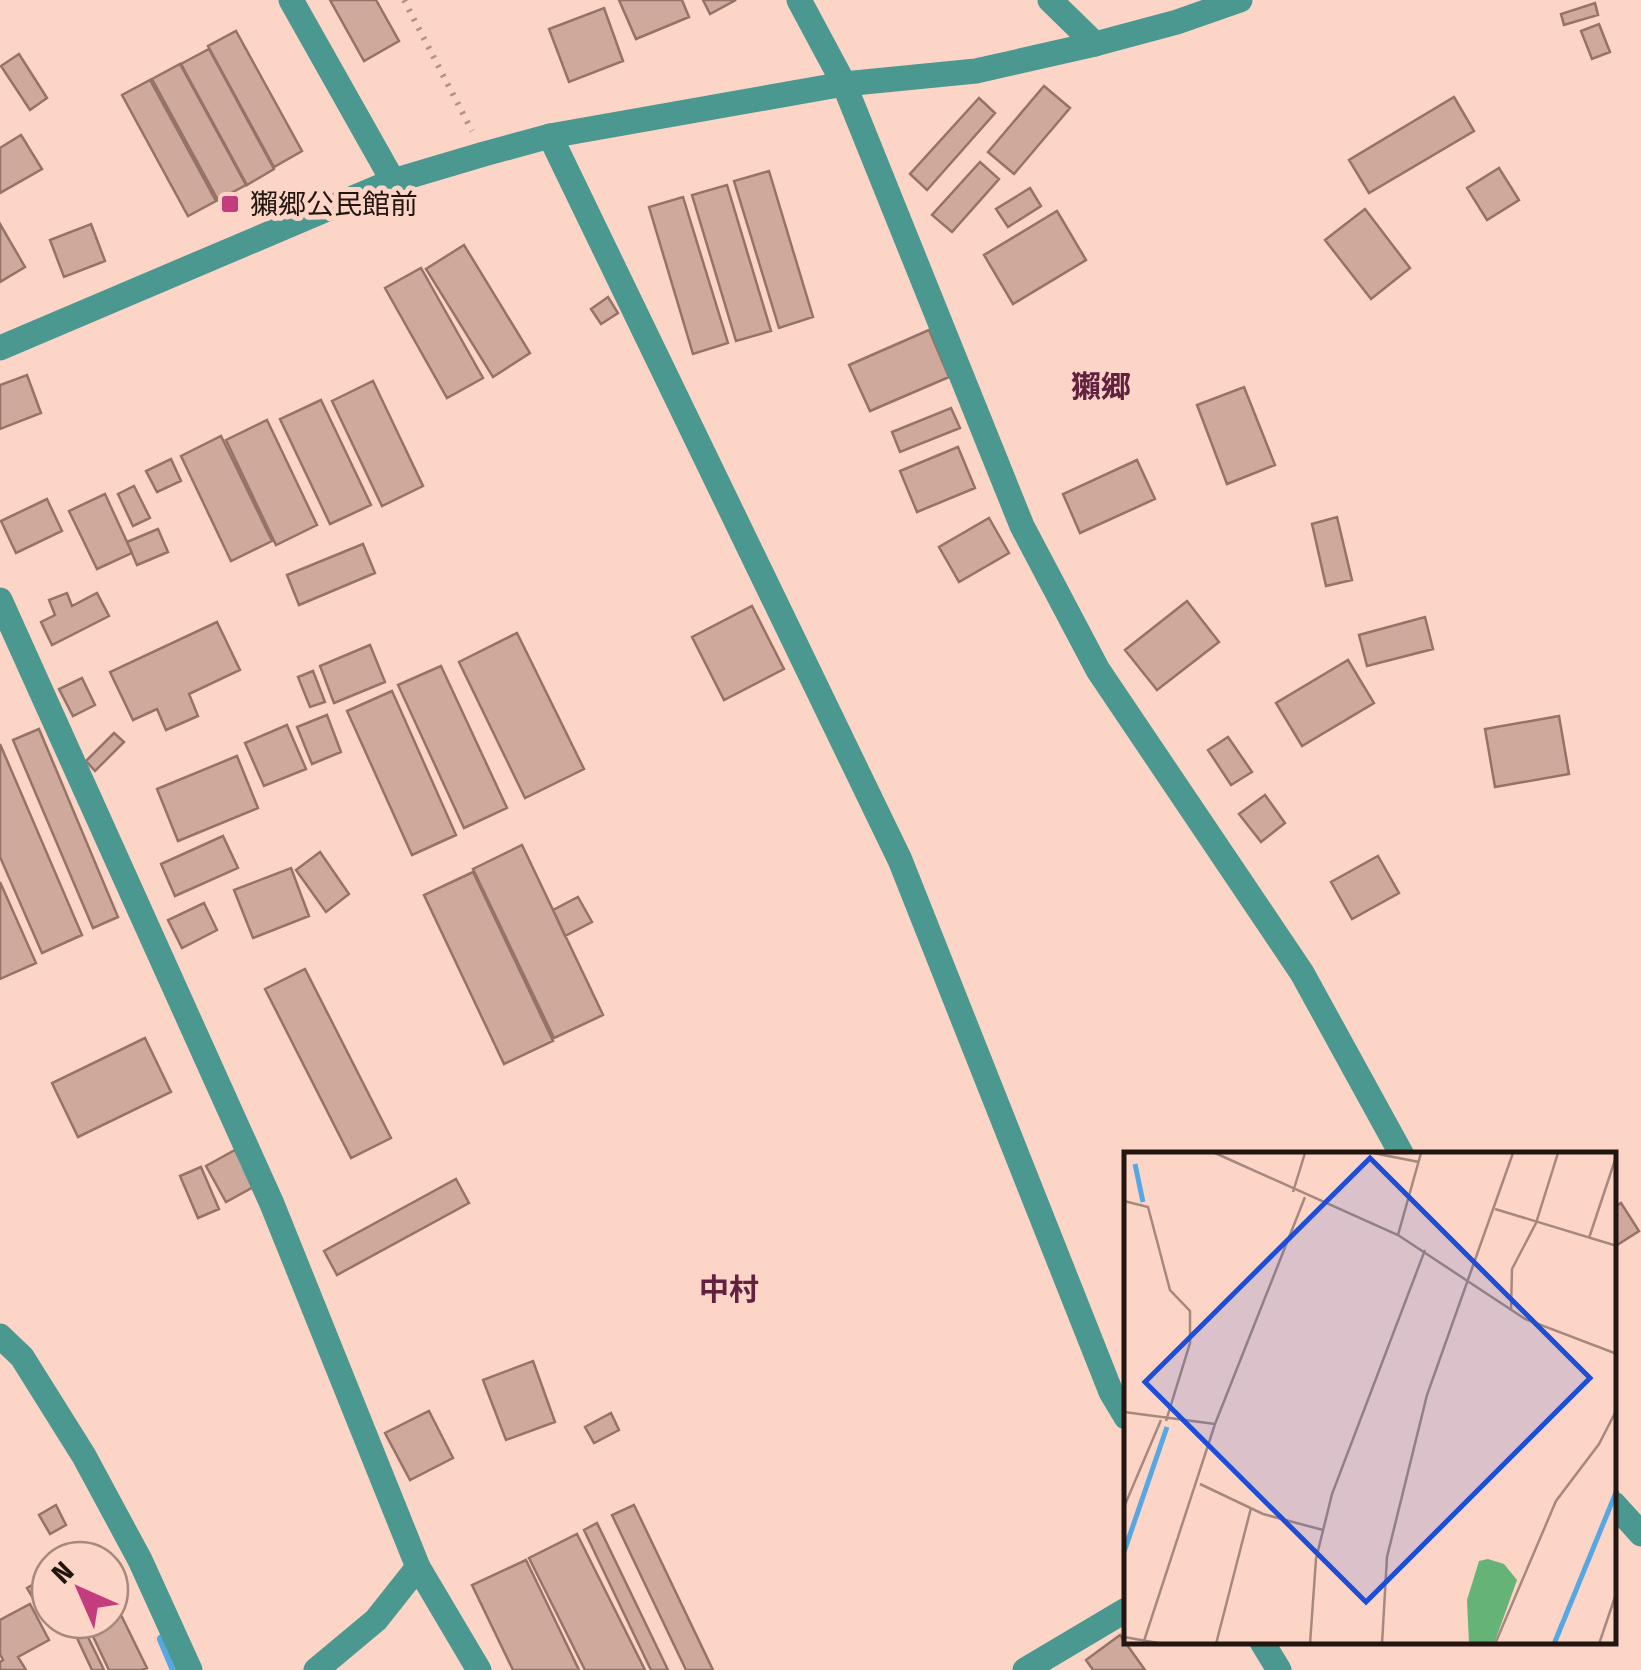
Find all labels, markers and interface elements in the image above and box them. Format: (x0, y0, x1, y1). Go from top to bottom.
place label: 獺郷公民館前 (250, 188, 418, 221)
marker: 獺郷公民館前 (219, 193, 241, 215)
district label: 獺郷 (1071, 369, 1131, 405)
inset map (1124, 1152, 1616, 1645)
district label: 中村 (699, 1272, 759, 1308)
north arrow (30, 1540, 130, 1640)
text: N (45, 1555, 80, 1590)

